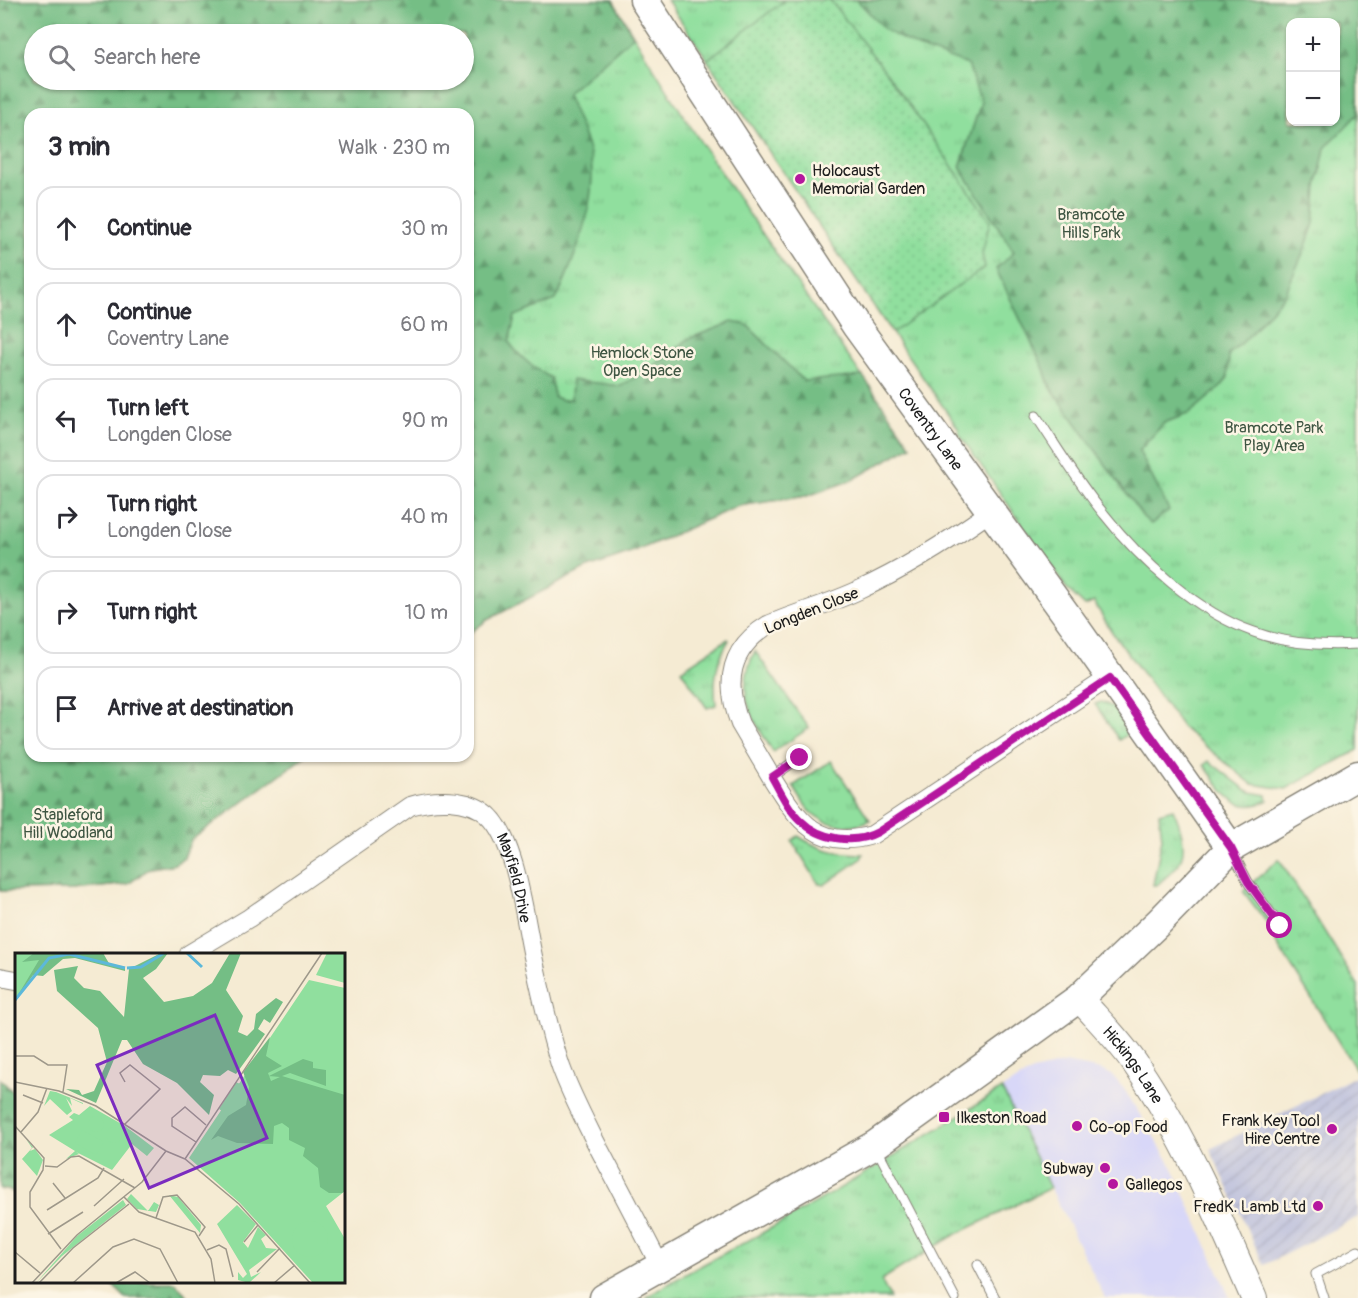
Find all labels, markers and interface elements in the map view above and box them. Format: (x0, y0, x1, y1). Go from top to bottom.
map controls (1286, 18, 1340, 126)
button: + (1286, 18, 1340, 72)
search box (24, 24, 474, 90)
icon: search (45, 41, 78, 74)
text: Search here (93, 43, 200, 71)
button: − (1286, 72, 1340, 126)
text: 3 min (48, 131, 110, 163)
text: Walk · 230 m (338, 135, 450, 160)
place label: Holocaust Memorial Garden (812, 161, 925, 199)
marker: Holocaust Memorial Garden (793, 172, 807, 186)
park label: Bramcote Hills Park (1057, 205, 1125, 243)
icon: ahead (50, 212, 83, 245)
text: Continue (107, 214, 191, 242)
text: 30 m (401, 216, 448, 241)
text: Continue (107, 298, 191, 326)
icon: ahead (50, 308, 83, 341)
text: 60 m (401, 312, 448, 337)
text: Coventry Lane (107, 326, 229, 351)
park label: Hemlock Stone Open Space (590, 343, 694, 381)
street label: Coventry Lane (893, 384, 967, 475)
text: Turn left (107, 394, 189, 422)
icon: left (50, 404, 83, 437)
text: 90 m (402, 408, 448, 433)
park label: Bramcote Park Play Area (1225, 418, 1324, 456)
text: Longden Close (107, 422, 232, 447)
text: Turn right (107, 490, 197, 518)
icon: right (50, 500, 83, 533)
text: 40 m (401, 504, 448, 529)
text: Longden Close (107, 518, 232, 543)
street label: Longden Close (761, 583, 862, 639)
icon: right (50, 596, 83, 629)
text: Turn right (107, 598, 197, 626)
text: 10 m (404, 600, 448, 625)
icon: arrive (50, 692, 83, 725)
text: Arrive at destination (107, 694, 293, 722)
route end (786, 744, 812, 770)
park label: Stapleford Hill Woodland (23, 805, 113, 843)
street label: Mayfield Drive (492, 830, 535, 924)
route start (1266, 912, 1292, 938)
inset map (15, 953, 345, 1283)
street label: Hickings Lane (1098, 1022, 1167, 1108)
place label: Ilkeston Road (956, 1108, 1047, 1128)
marker: Ilkeston Road (937, 1110, 951, 1124)
place label: Frank Key Tool Hire Centre (1222, 1111, 1320, 1149)
place label: Co-op Food (1089, 1117, 1168, 1137)
marker: Co-op Food (1070, 1119, 1084, 1133)
marker: Frank Key Tool Hire Centre (1325, 1122, 1339, 1136)
place label: Subway (1043, 1159, 1093, 1179)
marker: Subway (1098, 1161, 1112, 1175)
place label: Gallegos (1125, 1175, 1182, 1195)
marker: Gallegos (1106, 1177, 1120, 1191)
place label: FredK. Lamb Ltd (1193, 1197, 1306, 1217)
marker: FredK. Lamb Ltd (1311, 1199, 1325, 1213)

